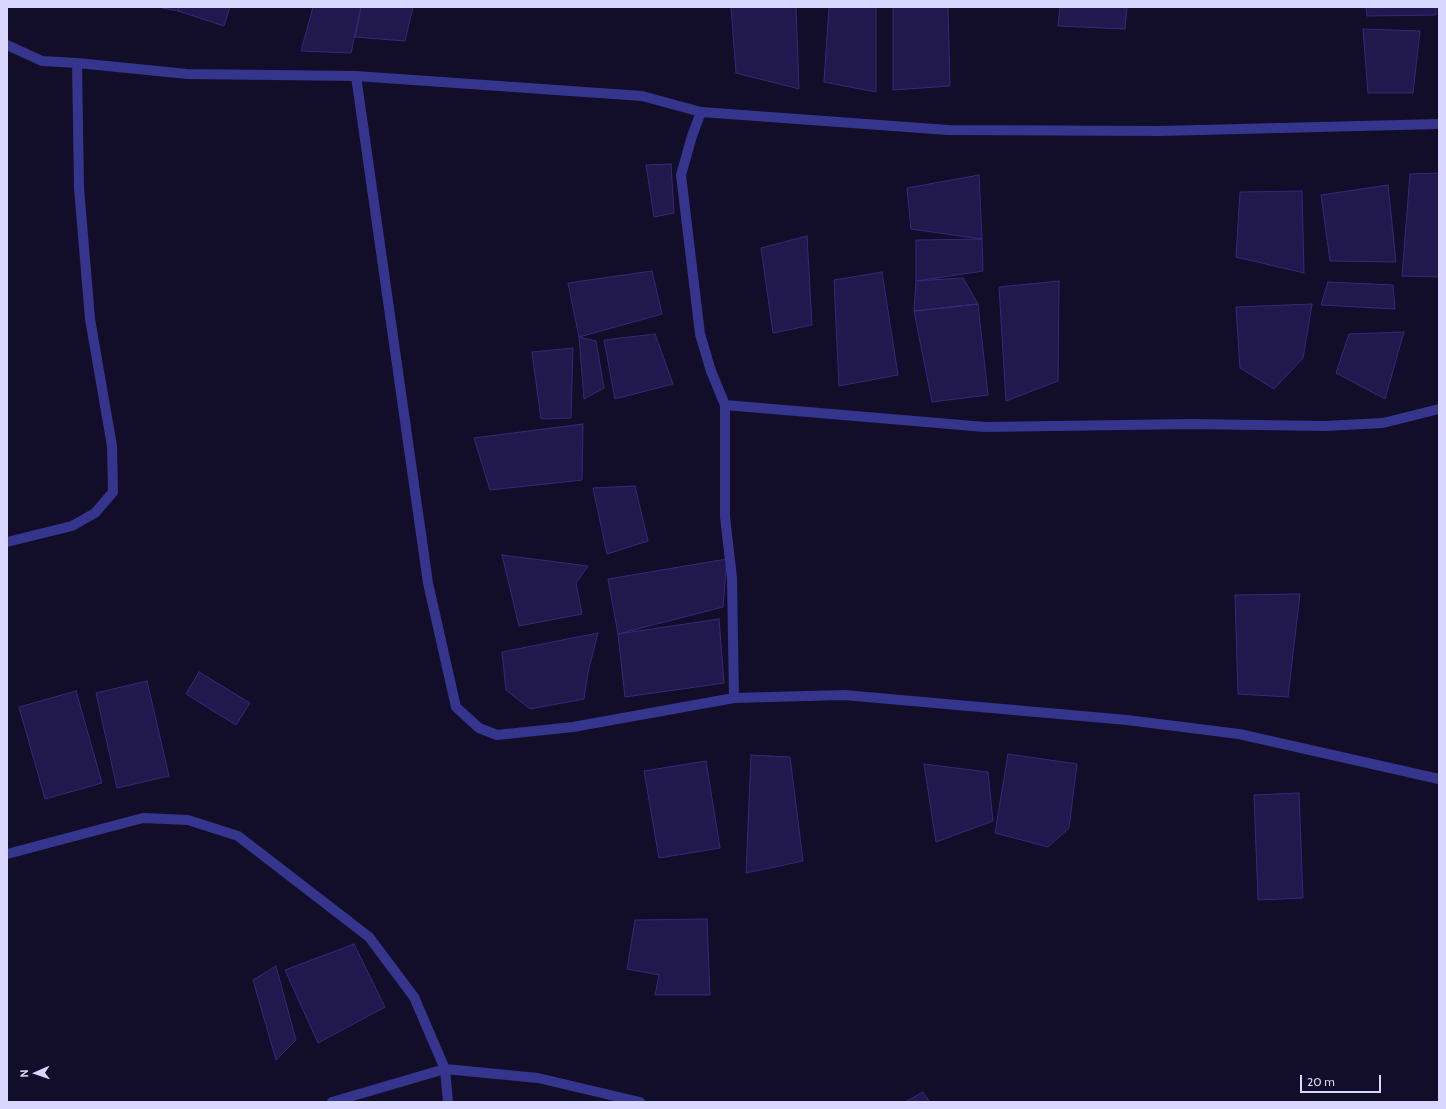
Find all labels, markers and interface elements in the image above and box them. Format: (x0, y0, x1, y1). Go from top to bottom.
north arrow (16, 1053, 56, 1093)
scale bar (1302, 1067, 1383, 1093)
text: N (17, 1069, 31, 1078)
text: 20 m (1307, 1074, 1335, 1089)

